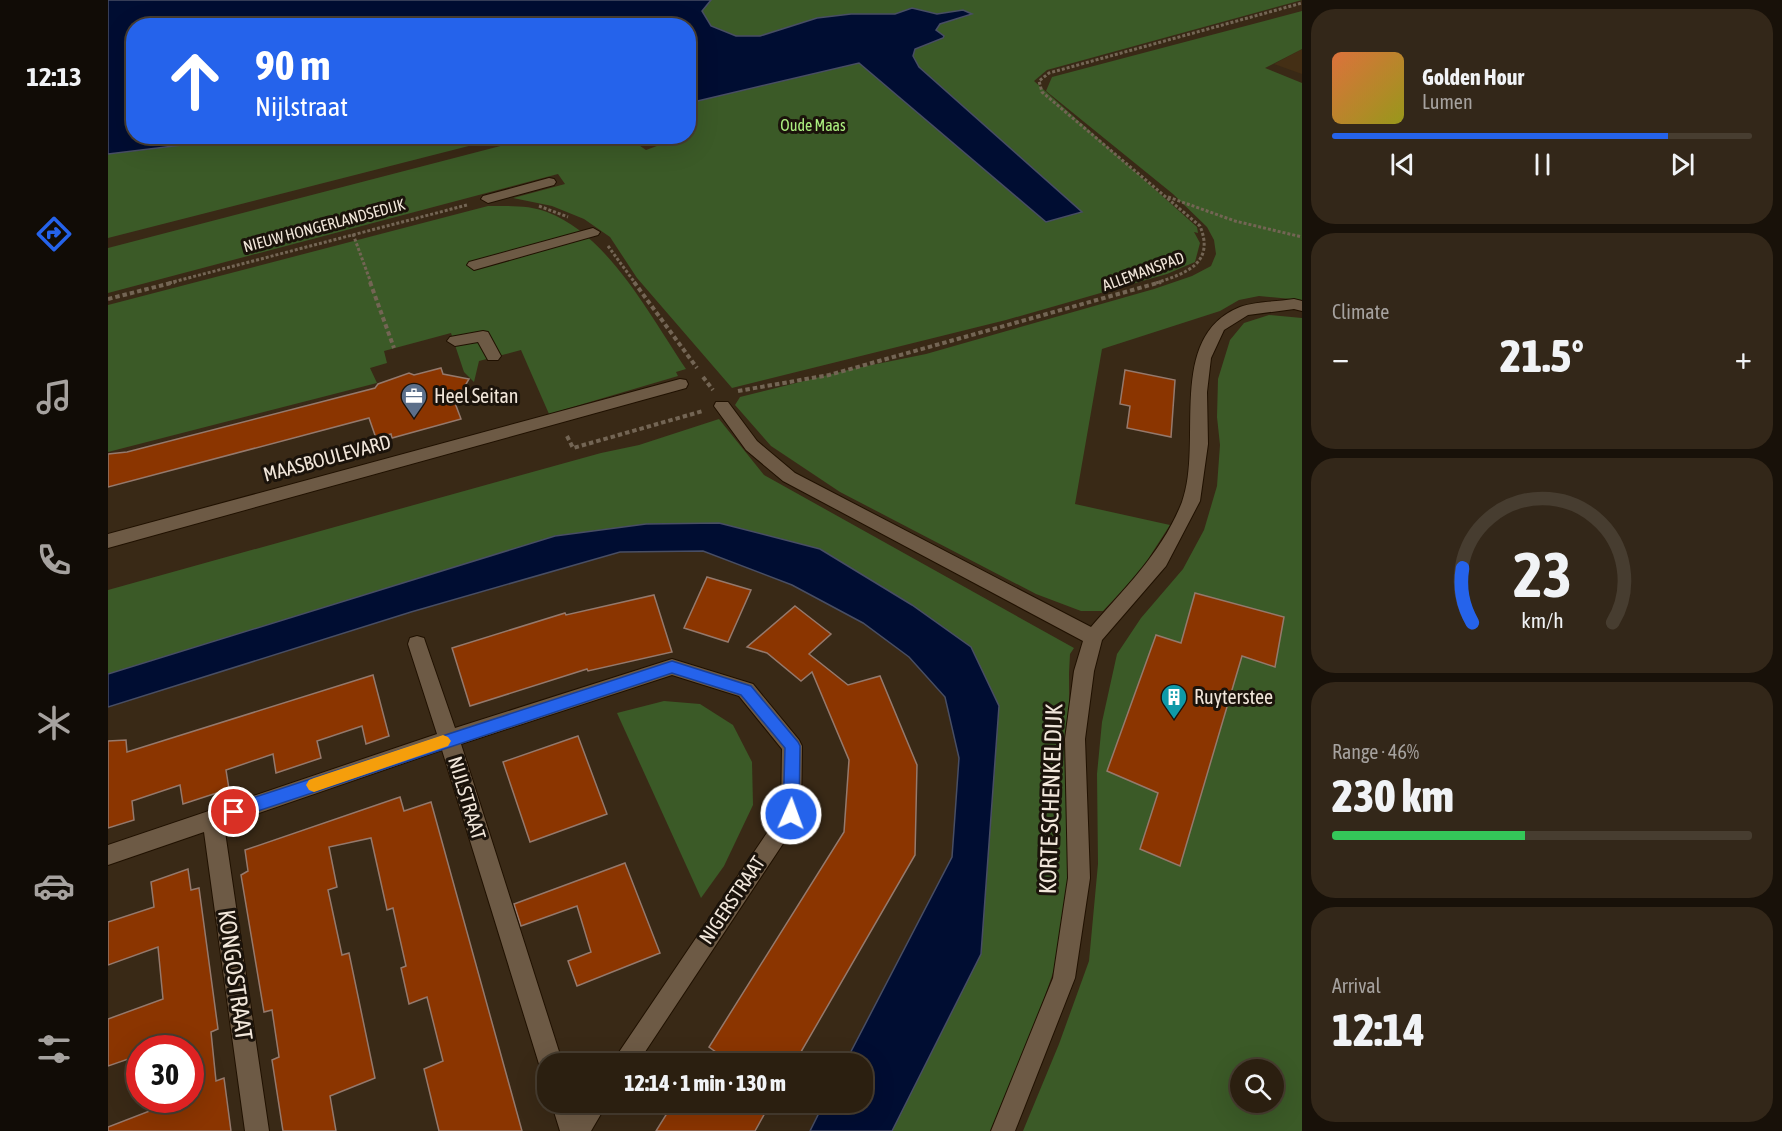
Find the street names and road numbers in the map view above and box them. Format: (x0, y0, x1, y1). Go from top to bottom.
street label: NIEUW HONGERLANDSEDIJK (241, 195, 407, 255)
street label: ALLEMANSPAD (1100, 248, 1186, 294)
street label: MAASBOULEVARD (261, 429, 393, 486)
street label: KORTE SCHENKELDIJK (1034, 703, 1067, 895)
street label: NIJLSTRAAT (444, 753, 491, 842)
street label: NIGERSTRAAT (694, 851, 769, 948)
street label: KONGOSTRAAT (213, 908, 258, 1042)

